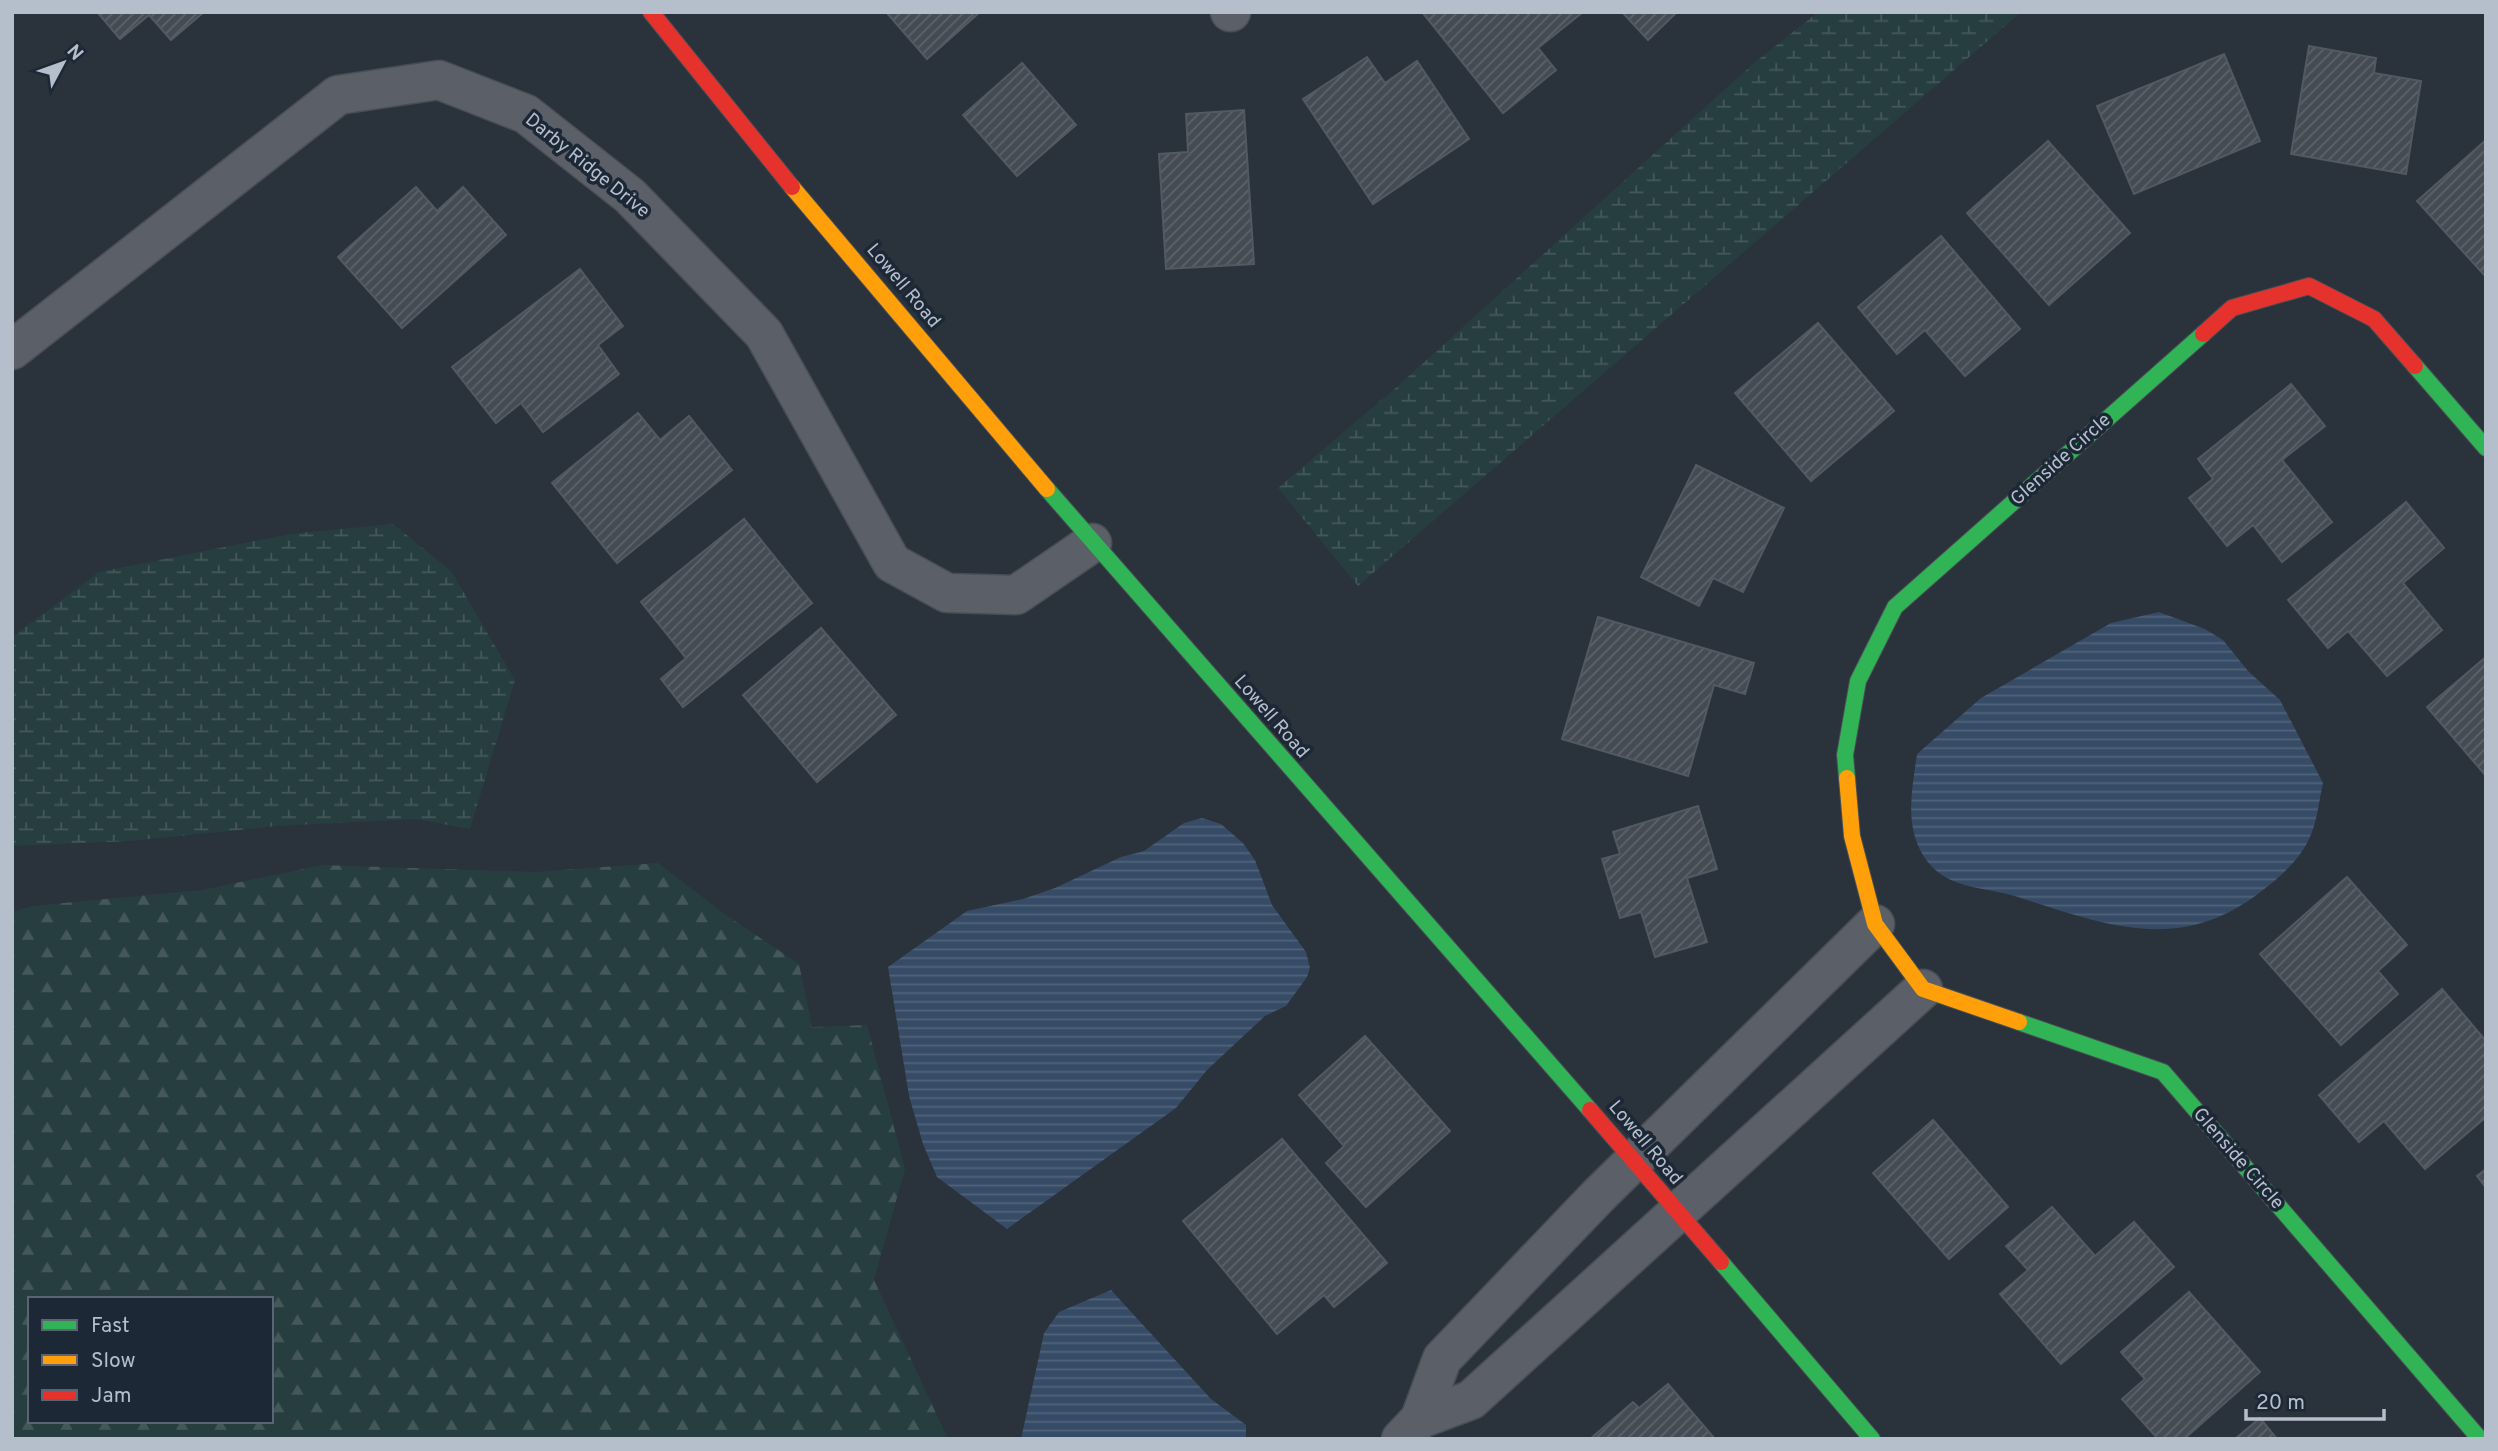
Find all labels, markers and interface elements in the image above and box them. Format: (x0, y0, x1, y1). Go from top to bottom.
north arrow (28, 28, 98, 98)
text: N (61, 40, 88, 66)
street label: Darby Ridge Drive (520, 108, 654, 224)
street label: Lowell Road (861, 239, 945, 333)
street label: Glenside Circle (2006, 409, 2116, 511)
street label: Lowell Road (1228, 670, 1314, 764)
street label: Lowell Road (1603, 1096, 1687, 1190)
street label: Glenside Circle (2187, 1103, 2289, 1215)
legend (28, 1297, 273, 1423)
text: Fast (91, 1313, 130, 1340)
text: Slow (91, 1348, 136, 1375)
scale bar (2246, 1378, 2384, 1422)
text: Jam (91, 1383, 132, 1410)
text: 20 m (2256, 1390, 2305, 1417)

